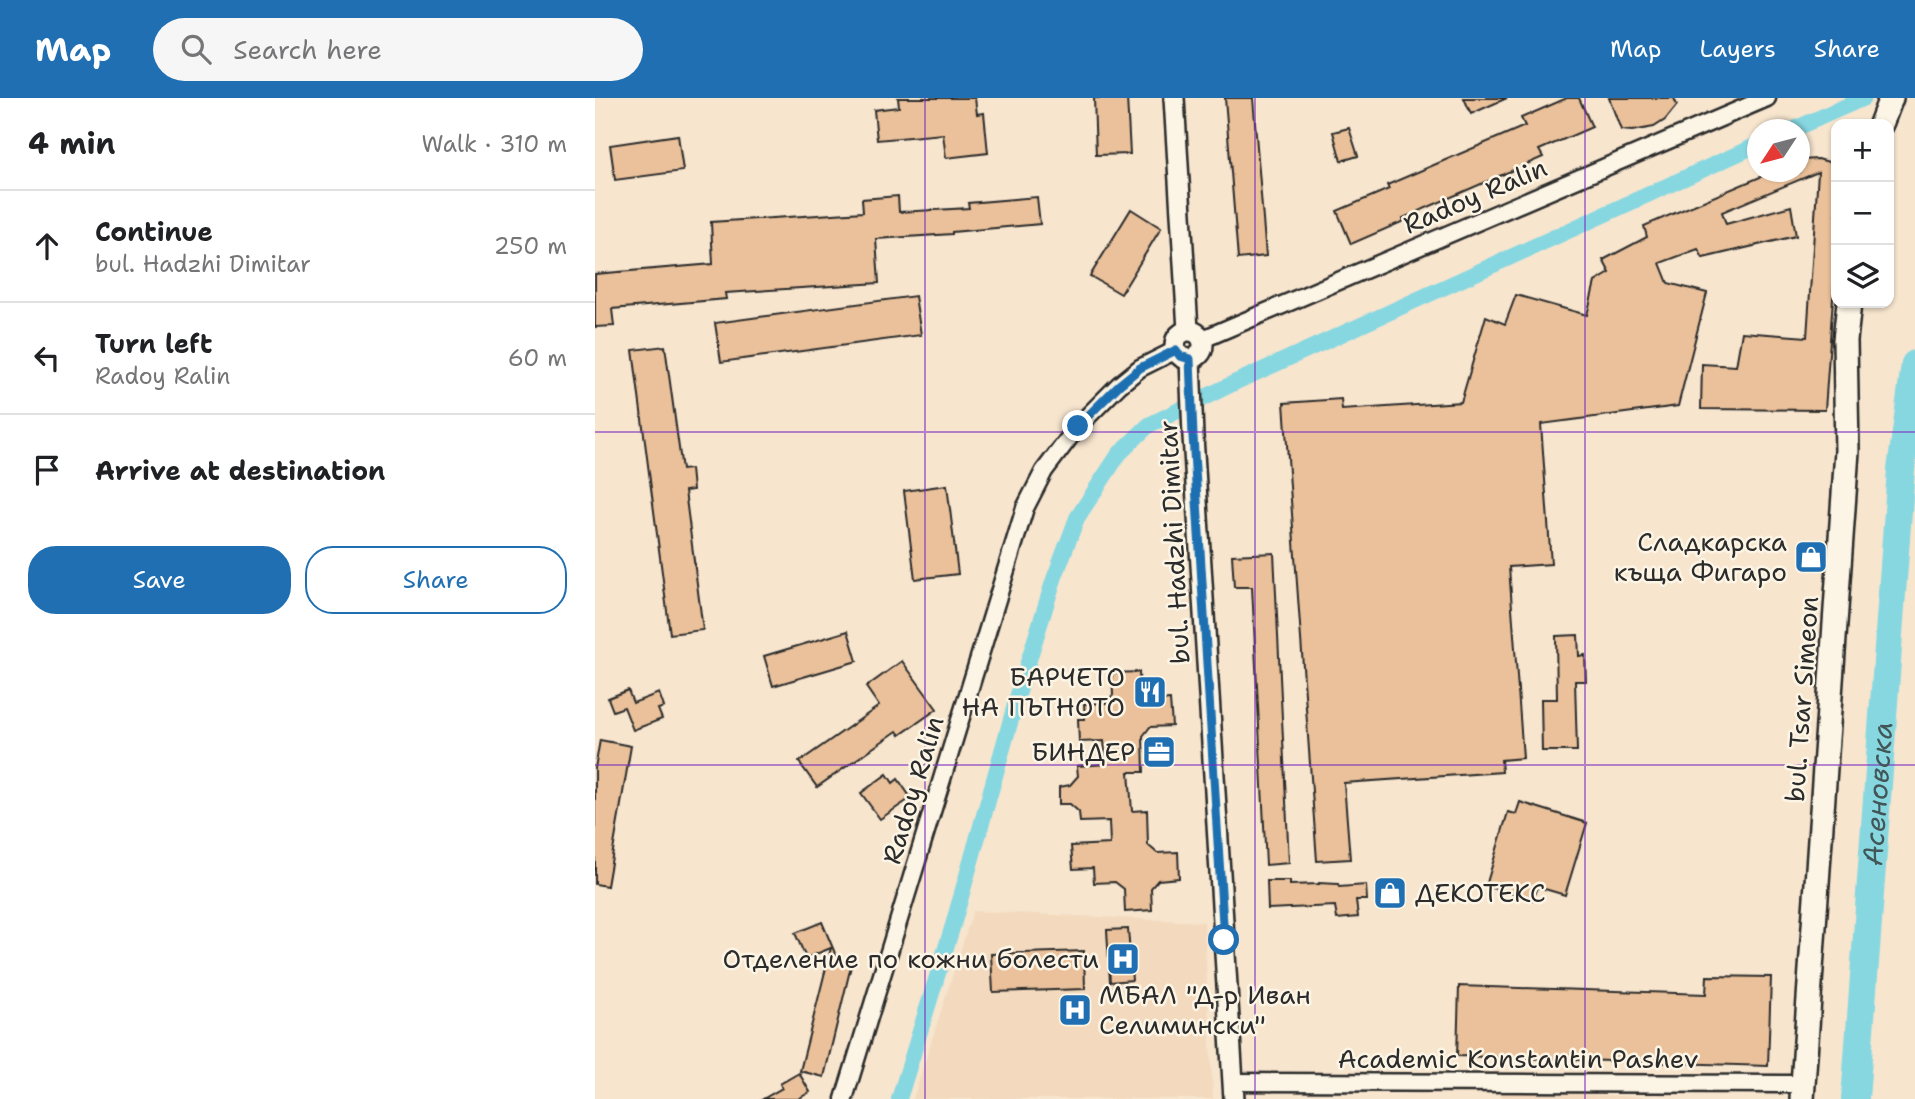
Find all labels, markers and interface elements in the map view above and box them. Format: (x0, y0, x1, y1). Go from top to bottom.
search box (153, 18, 643, 81)
text: Map (35, 27, 111, 72)
icon: search (177, 30, 215, 68)
text: Search here (233, 32, 382, 67)
text: Map (1610, 33, 1661, 65)
text: Layers (1699, 33, 1776, 65)
text: Share (1814, 33, 1880, 65)
north arrow (1747, 119, 1810, 182)
map controls (1831, 119, 1894, 308)
button: + (1831, 119, 1894, 182)
text: 4 min (28, 123, 115, 164)
text: Walk · 310 m (422, 129, 567, 159)
street label: Radoy Ralin (1398, 150, 1552, 242)
button: − (1831, 182, 1894, 245)
text: Continue (95, 214, 213, 249)
icon: ahead (28, 227, 66, 265)
text: 250 m (494, 231, 567, 261)
button: layers (1831, 245, 1894, 308)
text: bul. Hadzhi Dimitar (95, 249, 311, 279)
text: Turn left (95, 326, 212, 361)
icon: left (28, 339, 66, 377)
text: 60 m (508, 343, 567, 373)
text: Radoy Ralin (95, 361, 230, 391)
route end (1062, 410, 1093, 441)
street label: bul. Hadzhi Dimitar (1150, 419, 1197, 665)
icon: arrive (28, 451, 66, 489)
text: Arrive at destination (95, 453, 385, 488)
place label: Сладкарска къща Фигаро (1614, 524, 1787, 589)
shop icon: Сладкарска къща Фигаро (1792, 538, 1830, 576)
button: Save (28, 546, 291, 614)
button: Share (305, 546, 567, 614)
street label: bul. Tsar Simeon (1777, 595, 1826, 803)
place label: БАРЧЕТО НА ПЪТНОТО (962, 659, 1125, 724)
restaurant icon: БАРЧЕТО НА ПЪТНОТО (1131, 673, 1169, 711)
street label: Radoy Ralin (873, 712, 952, 868)
water label: Асеновска (1853, 720, 1902, 867)
office icon: БИНДЕР (1140, 733, 1178, 771)
place label: БИНДЕР (1031, 734, 1135, 769)
shop icon: ДЕКОТЕКС (1371, 874, 1409, 912)
place label: ДЕКОТЕКС (1415, 875, 1546, 910)
route start (1208, 924, 1239, 955)
hospital icon: Отделение по кожни болести (1104, 940, 1142, 978)
place label: Отделение по кожни болести (723, 941, 1099, 976)
place label: МБАЛ "Д-р Иван Селимински" (1099, 977, 1311, 1042)
hospital icon: МБАЛ "Д-р Иван Селимински" (1056, 991, 1094, 1029)
street label: Academic Konstantin Pashev (1338, 1041, 1698, 1076)

